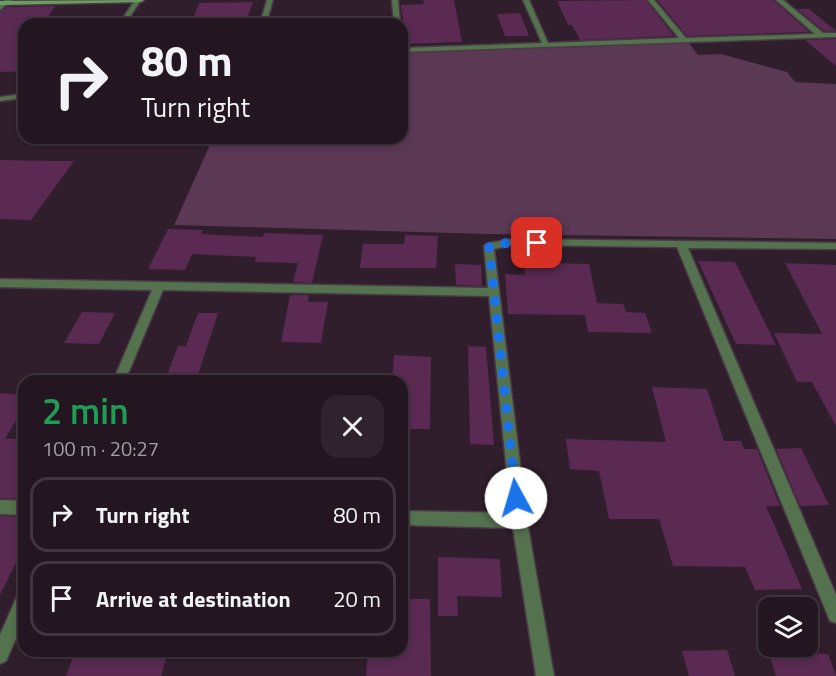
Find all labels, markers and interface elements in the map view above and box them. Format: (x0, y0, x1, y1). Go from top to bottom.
text: 80 m (141, 28, 233, 92)
icon: right (42, 42, 120, 120)
text: Turn right (141, 86, 250, 127)
pin (511, 217, 562, 268)
icon: arrive (520, 226, 553, 259)
text: 2 min (42, 383, 129, 438)
button: close (321, 395, 384, 458)
text: 100 m · 20:27 (42, 433, 159, 464)
position arrow (484, 466, 548, 530)
icon: right (45, 498, 78, 531)
text: Turn right (96, 498, 190, 532)
text: 80 m (333, 498, 381, 532)
icon: arrive (45, 582, 78, 615)
text: Arrive at destination (96, 582, 291, 616)
text: 20 m (333, 582, 381, 616)
map controls (758, 597, 818, 657)
button: layers (758, 597, 818, 657)

